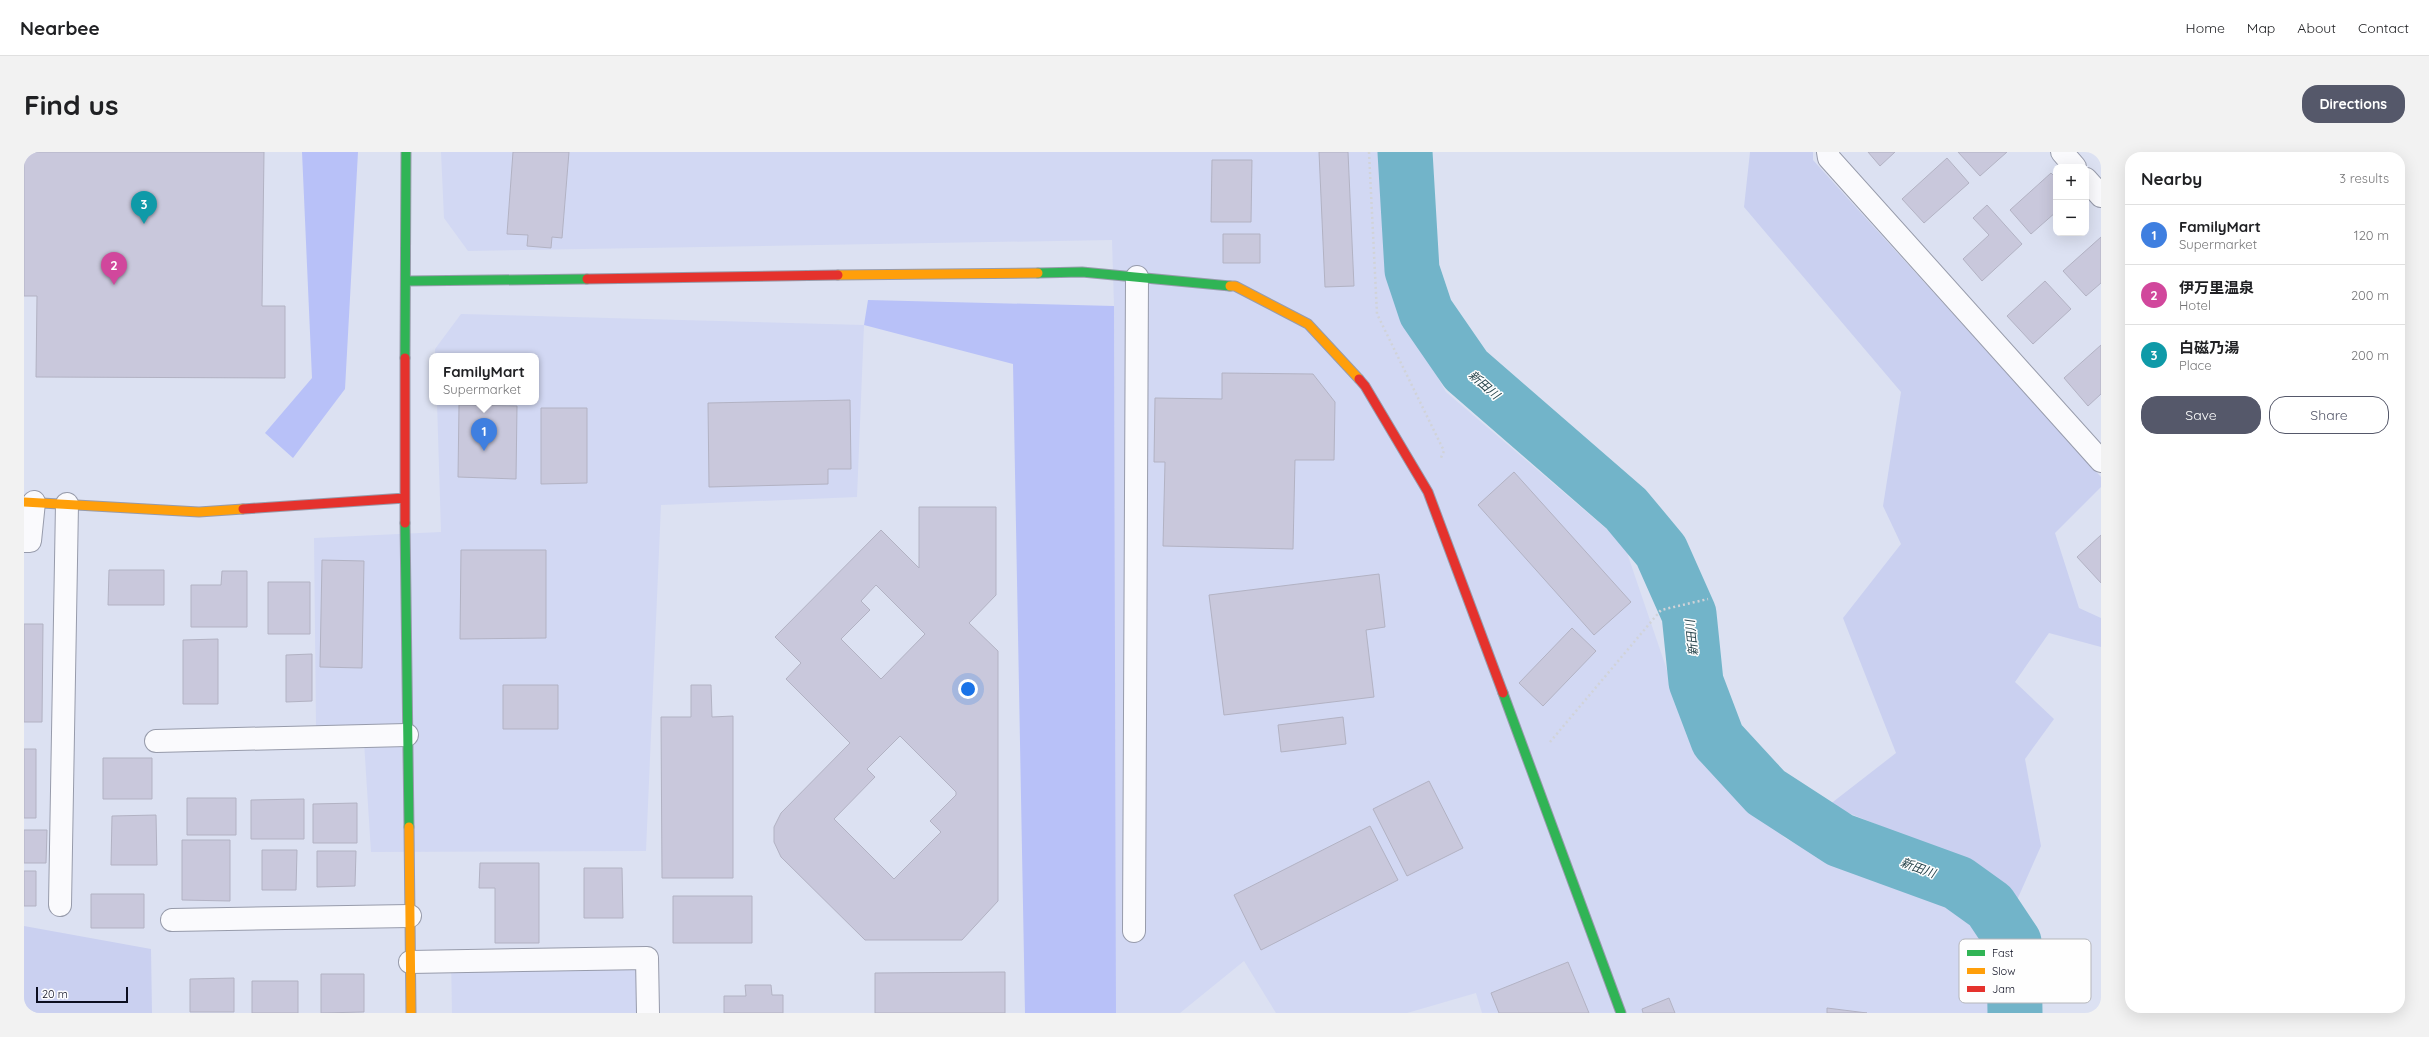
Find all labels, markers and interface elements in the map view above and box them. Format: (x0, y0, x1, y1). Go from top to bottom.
text: Nearbee (20, 16, 100, 40)
text: Home (2186, 19, 2225, 37)
text: Map (2247, 19, 2275, 37)
text: About (2297, 19, 2336, 37)
text: Contact (2358, 19, 2409, 37)
button: Directions (2302, 85, 2405, 123)
text: Find us (24, 87, 118, 122)
map controls (2053, 164, 2089, 236)
button: + (2053, 164, 2089, 200)
text: Nearby (2141, 168, 2202, 189)
text: 3 results (2339, 170, 2389, 186)
pin: 3 (131, 191, 157, 224)
button: − (2053, 200, 2089, 236)
text: FamilyMart (2179, 217, 2261, 236)
text: 1 (2151, 227, 2157, 243)
text: 120 m (2354, 227, 2389, 243)
text: Supermarket (2179, 236, 2257, 252)
pin: 2 (101, 252, 127, 285)
text: 伊万里温泉 (2179, 278, 2254, 297)
text: 2 (2150, 287, 2158, 303)
text: 200 m (2351, 287, 2389, 303)
text: Hotel (2179, 297, 2211, 313)
text: 白磁乃湯 (2179, 338, 2239, 357)
text: 3 (2151, 347, 2157, 363)
text: 200 m (2351, 347, 2389, 363)
popup (429, 353, 539, 405)
text: Place (2179, 357, 2212, 373)
text: FamilyMart (443, 362, 525, 381)
water label: 新田川 (1466, 367, 1504, 403)
text: Supermarket (443, 381, 521, 397)
button: Save (2141, 396, 2261, 434)
button: Share (2269, 396, 2389, 434)
pin: 1 (471, 418, 497, 451)
water label: 新田川 (1682, 617, 1701, 657)
your location (958, 679, 978, 699)
water label: 新田川 (1899, 854, 1940, 881)
legend (1959, 939, 2091, 1003)
text: Fast (1992, 946, 2014, 960)
text: Slow (1992, 964, 2016, 978)
text: Jam (1992, 982, 2015, 996)
scale bar (36, 985, 128, 1004)
text: 20 m (42, 987, 68, 1001)

